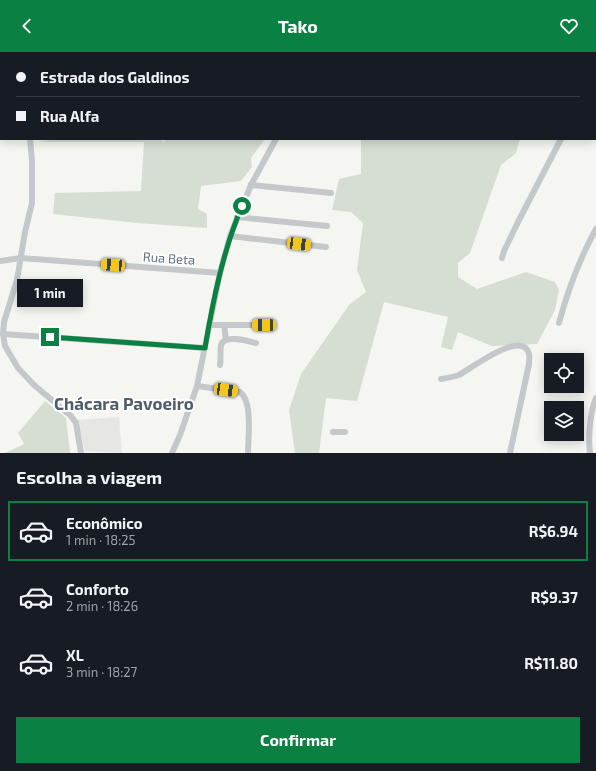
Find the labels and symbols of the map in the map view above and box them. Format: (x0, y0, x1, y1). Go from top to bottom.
route start (233, 197, 251, 215)
car (286, 237, 312, 251)
street label: Rua Beta (142, 248, 196, 268)
car (101, 258, 125, 272)
callout: 1 min (17, 279, 83, 307)
car (252, 319, 276, 331)
route end (41, 328, 59, 346)
car (213, 382, 239, 398)
district label: Chácara Pavoeiro (54, 393, 194, 413)

